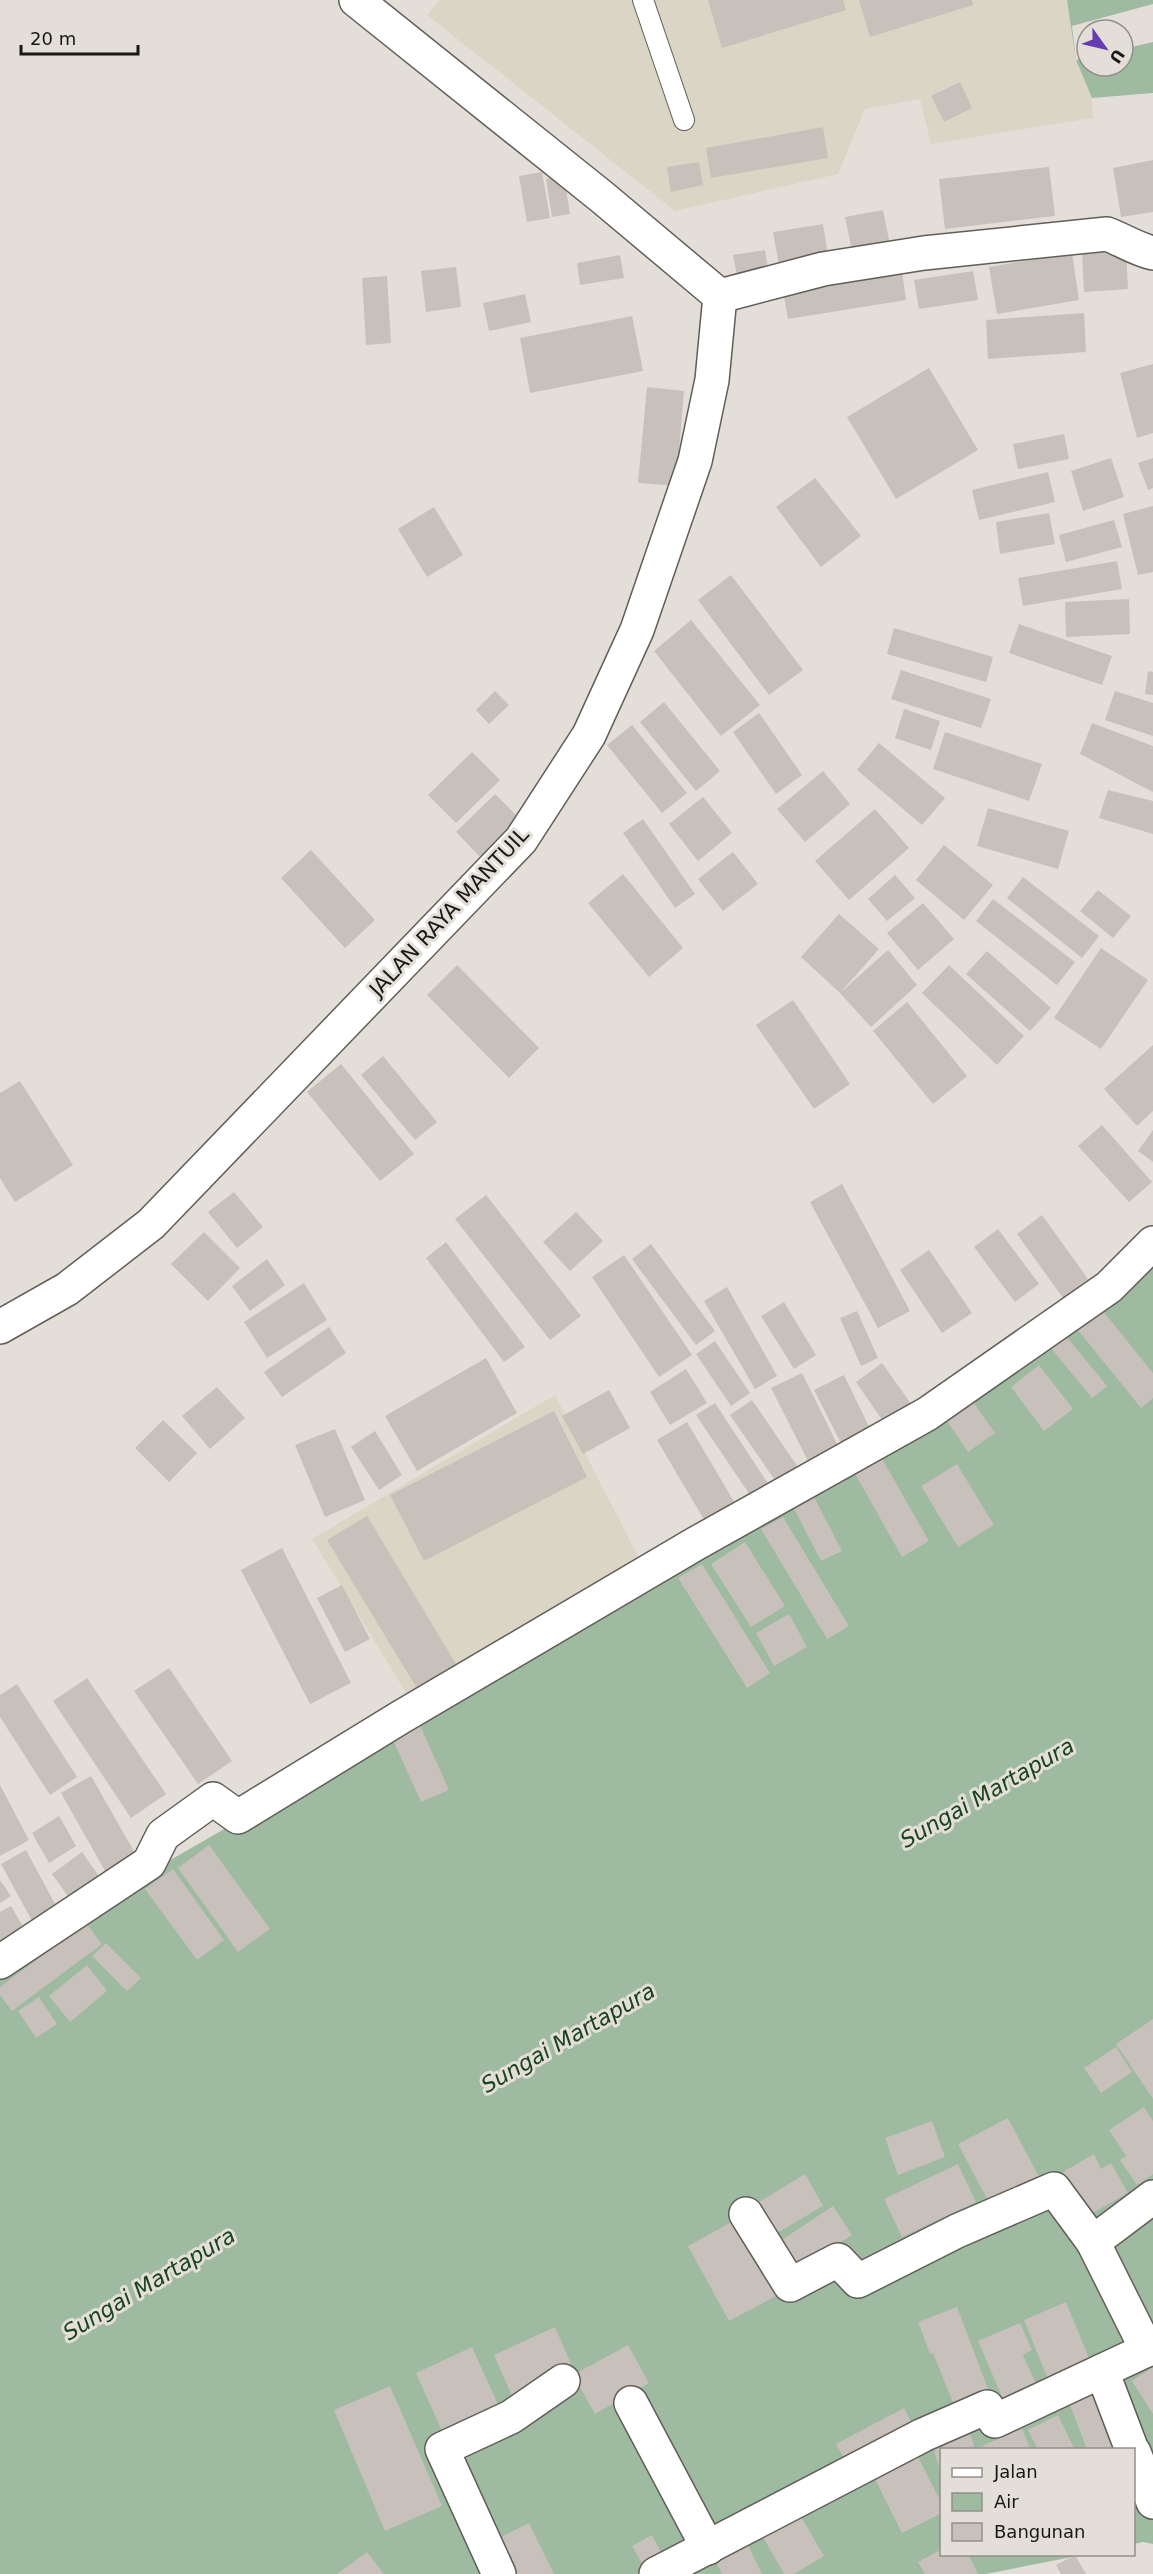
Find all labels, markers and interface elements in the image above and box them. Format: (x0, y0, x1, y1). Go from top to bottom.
scale bar (21, 18, 138, 56)
north arrow (1075, 18, 1135, 78)
text: 20 m (30, 28, 76, 49)
text: U (1106, 45, 1129, 67)
street label: JALAN RAYA MANTUIL (363, 822, 534, 1003)
water label: Sungai Martapura (896, 1733, 1078, 1853)
water label: Sungai Martapura (477, 1978, 659, 2098)
water label: Sungai Martapura (58, 2223, 240, 2345)
legend (940, 2448, 1135, 2556)
text: Jalan (993, 2461, 1038, 2482)
text: Air (994, 2491, 1019, 2512)
text: Bangunan (994, 2521, 1085, 2542)

